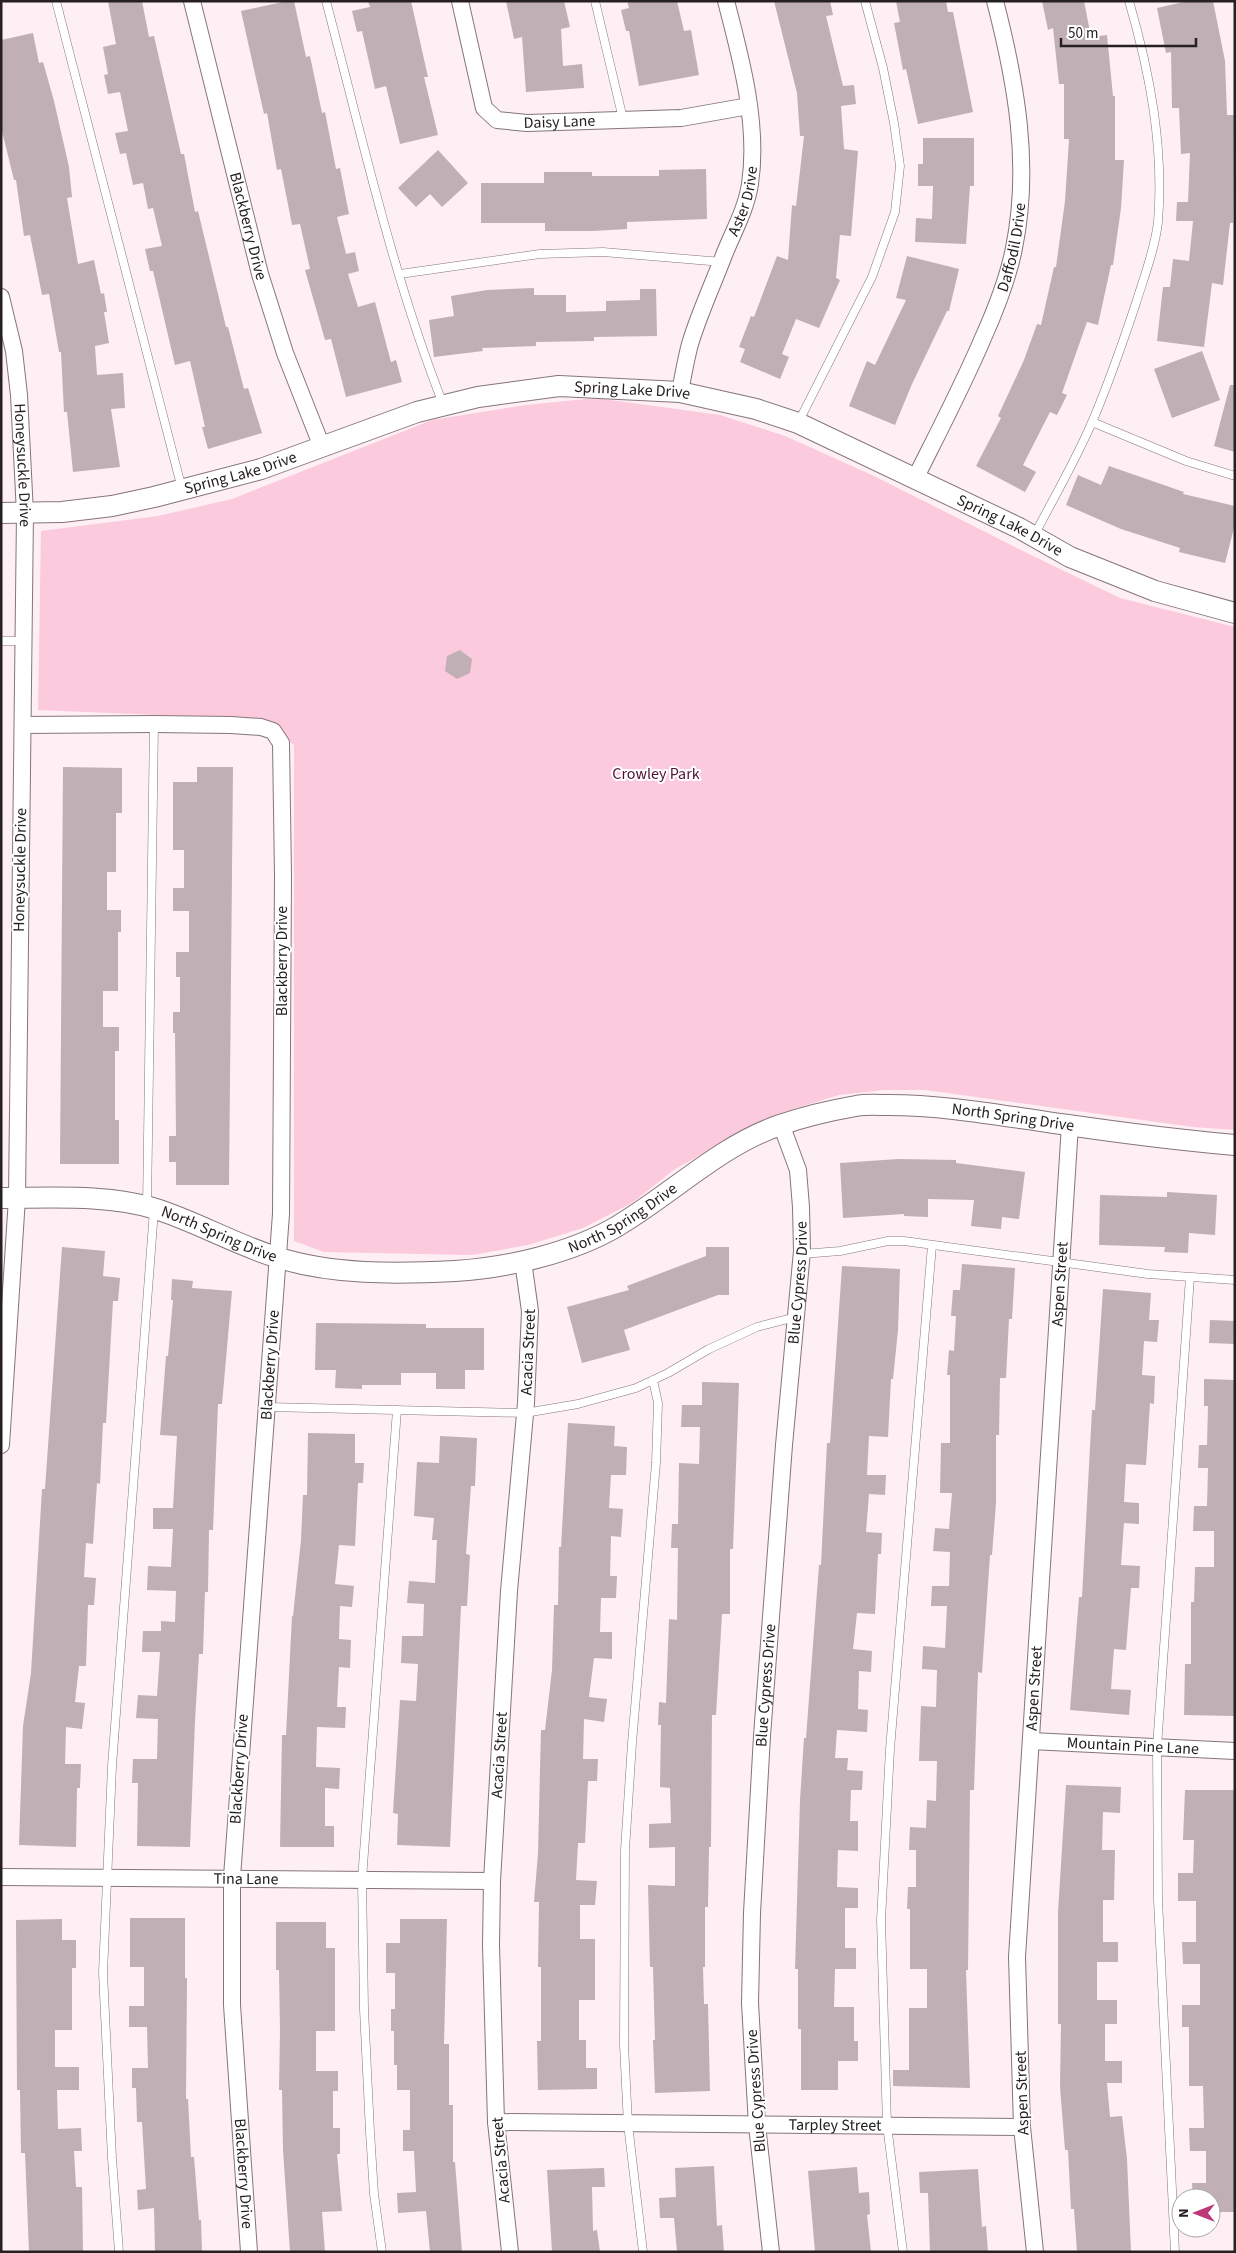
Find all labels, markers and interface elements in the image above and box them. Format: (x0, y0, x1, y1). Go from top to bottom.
scale bar (1061, 15, 1196, 47)
text: 50 m (1068, 23, 1098, 44)
street label: Daisy Lane (523, 110, 596, 134)
street label: Aster Drive (722, 165, 763, 240)
street label: Blackberry Drive (224, 170, 272, 283)
street label: Daffodil Drive (992, 202, 1031, 295)
street label: Spring Lake Drive (574, 376, 693, 405)
street label: Honeysuckle Drive (8, 403, 36, 527)
street label: Spring Lake Drive (182, 446, 300, 500)
street label: Spring Lake Drive (953, 489, 1067, 562)
park label: Crowley Park (612, 763, 700, 785)
street label: Honeysuckle Drive (8, 808, 32, 932)
street label: Blackberry Drive (271, 906, 293, 1016)
street label: North Spring Drive (951, 1098, 1076, 1137)
street label: North Spring Drive (565, 1178, 682, 1259)
street label: North Spring Drive (158, 1201, 280, 1268)
street label: Blue Cypress Drive (782, 1221, 813, 1345)
street label: Aspen Street (1046, 1241, 1074, 1327)
street label: Acacia Street (515, 1308, 541, 1396)
street label: Blackberry Drive (255, 1309, 285, 1421)
street label: Blue Cypress Drive (750, 1623, 781, 1748)
street label: Aspen Street (1020, 1645, 1048, 1731)
street label: Acacia Street (486, 1711, 513, 1799)
street label: Blackberry Drive (224, 1713, 254, 1825)
street label: Mountain Pine Lane (1066, 1732, 1200, 1760)
street label: Tina Lane (213, 1868, 279, 1890)
street label: Blue Cypress Drive (741, 2029, 771, 2153)
street label: Aspen Street (1010, 2050, 1034, 2136)
street label: Tarpley Street (788, 2114, 882, 2137)
street label: Acacia Street (486, 2115, 516, 2204)
street label: Blackberry Drive (229, 2118, 258, 2230)
north arrow (1171, 2188, 1221, 2238)
text: N (1174, 2208, 1194, 2218)

